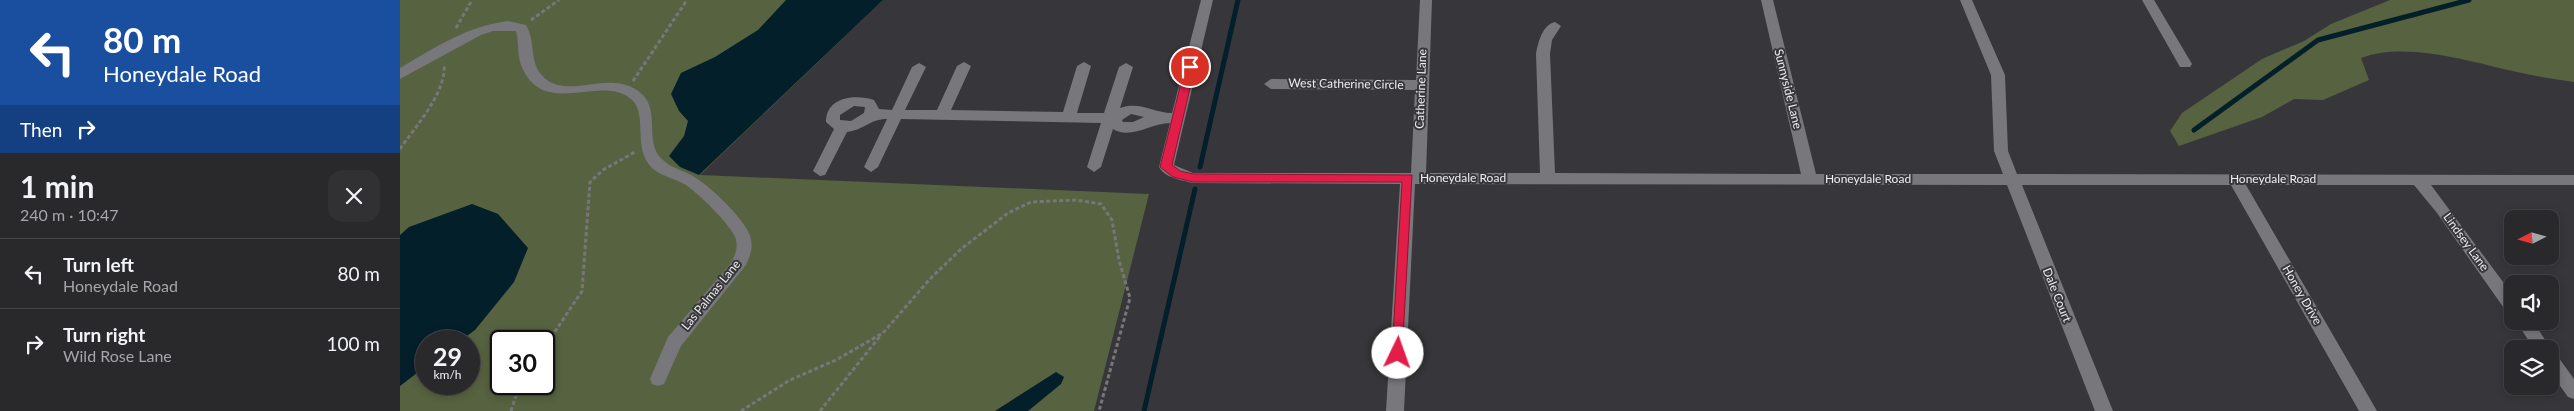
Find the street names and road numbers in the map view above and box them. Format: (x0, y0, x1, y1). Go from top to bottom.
street label: Sunnyside Lane (1771, 47, 1806, 130)
street label: Catherine Lane (1412, 49, 1429, 129)
street label: West Catherine Circle (1288, 75, 1404, 92)
street label: Honeydale Road (1420, 170, 1506, 185)
street label: Honeydale Road (1825, 171, 1911, 186)
street label: Honeydale Road (2230, 171, 2316, 186)
street label: Lindsey Lane (2440, 210, 2492, 274)
street label: Las Palmas Lane (678, 257, 743, 333)
street label: Honey Drive (2279, 262, 2325, 327)
street label: Dale Court (2040, 265, 2075, 325)

